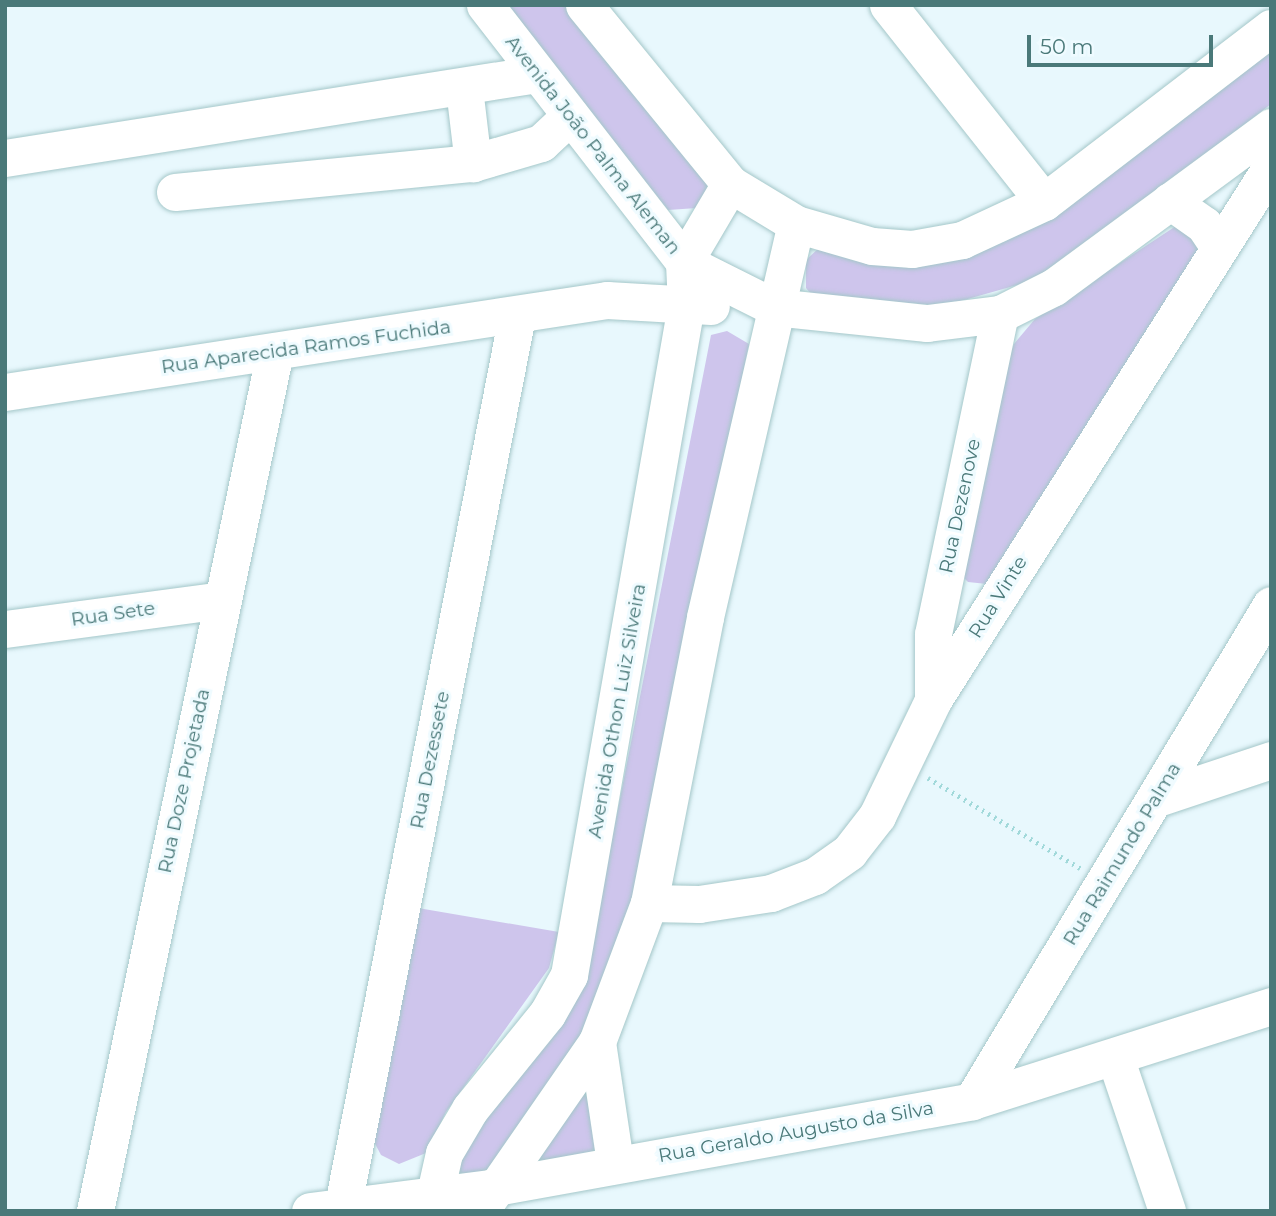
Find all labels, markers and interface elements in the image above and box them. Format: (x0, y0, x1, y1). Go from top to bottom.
scale bar (1031, 21, 1216, 65)
street label: Avenida João Palma Aleman (500, 31, 686, 259)
text: 50 m (1040, 34, 1094, 59)
street label: Rua Aparecida Ramos Fuchida (160, 315, 452, 379)
street label: Rua Dezenove (935, 437, 985, 575)
street label: Rua Vinte (964, 552, 1032, 642)
street label: Avenida Othon Luiz Silveira (583, 582, 651, 840)
street label: Rua Sete (69, 597, 157, 631)
street label: Rua Doze Projetada (153, 687, 215, 875)
street label: Rua Dezessete (405, 689, 455, 831)
street label: Rua Raimundo Palma (1058, 758, 1186, 950)
street label: Rua Geraldo Augusto da Silva (656, 1097, 936, 1167)

